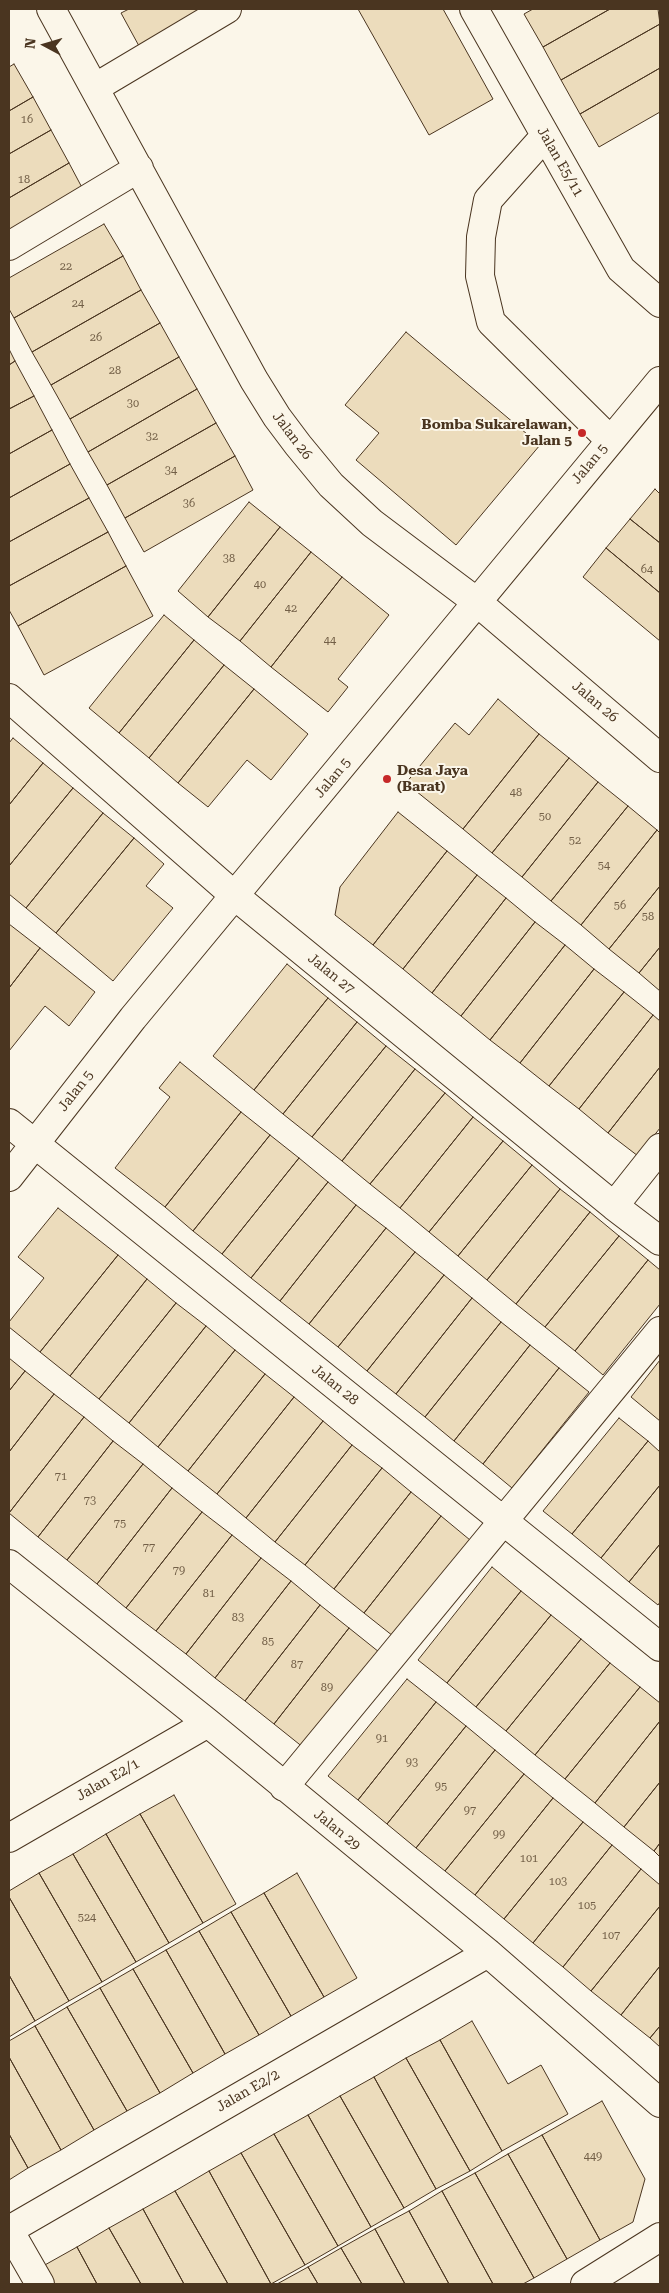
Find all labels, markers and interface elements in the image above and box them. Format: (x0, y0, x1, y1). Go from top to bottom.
north arrow (20, 20, 70, 70)
text: N (22, 37, 39, 50)
house number: 16 (21, 113, 33, 127)
street label: Jalan E5/11 (533, 124, 587, 200)
house number: 18 (18, 173, 30, 187)
house number: 22 (60, 260, 72, 274)
house number: 24 (72, 297, 84, 311)
house number: 26 (90, 331, 102, 345)
house number: 28 (109, 364, 121, 378)
house number: 30 (127, 397, 139, 411)
street label: Jalan 26 (269, 409, 315, 463)
place label: Bomba Sukarelawan, Jalan 5 (422, 417, 572, 450)
marker: Bomba Sukarelawan, Jalan 5 (576, 427, 588, 439)
house number: 32 (146, 430, 158, 444)
street label: Jalan 5 (568, 440, 612, 488)
house number: 34 (165, 464, 177, 478)
house number: 36 (183, 497, 195, 511)
house number: 38 (223, 552, 235, 566)
house number: 64 (641, 563, 653, 577)
house number: 40 (254, 578, 266, 592)
house number: 42 (285, 602, 297, 616)
house number: 44 (324, 634, 336, 648)
street label: Jalan 26 (568, 678, 622, 726)
street label: Jalan 5 (311, 754, 355, 802)
place label: Desa Jaya (Barat) (397, 763, 468, 796)
marker: Desa Jaya (Barat) (381, 773, 393, 785)
house number: 48 (510, 786, 522, 800)
house number: 50 (539, 810, 551, 824)
house number: 52 (569, 834, 581, 848)
house number: 54 (598, 859, 610, 873)
house number: 56 (614, 899, 626, 913)
house number: 58 (642, 910, 654, 924)
street label: Jalan 27 (304, 950, 358, 998)
street label: Jalan 5 (55, 1067, 97, 1115)
street label: Jalan 28 (308, 1361, 362, 1409)
house number: 71 (55, 1470, 67, 1484)
house number: 73 (84, 1494, 96, 1508)
house number: 75 (114, 1517, 126, 1531)
house number: 77 (143, 1541, 155, 1555)
house number: 79 (173, 1564, 185, 1578)
house number: 81 (203, 1587, 215, 1601)
house number: 83 (232, 1611, 244, 1625)
house number: 85 (262, 1635, 274, 1649)
house number: 87 (291, 1658, 303, 1672)
house number: 89 (321, 1681, 333, 1695)
house number: 91 (376, 1732, 388, 1746)
street label: Jalan E2/1 (73, 1755, 143, 1805)
house number: 93 (406, 1756, 418, 1770)
house number: 95 (435, 1780, 447, 1794)
house number: 97 (464, 1804, 476, 1818)
street label: Jalan 29 (310, 1806, 364, 1854)
house number: 99 (493, 1828, 505, 1842)
house number: 101 (520, 1852, 538, 1866)
house number: 103 (549, 1875, 567, 1889)
house number: 105 (578, 1899, 596, 1913)
house number: 524 (78, 1911, 96, 1925)
house number: 107 (602, 1929, 620, 1943)
street label: Jalan E2/2 (213, 2066, 283, 2116)
house number: 449 (584, 2150, 602, 2164)

